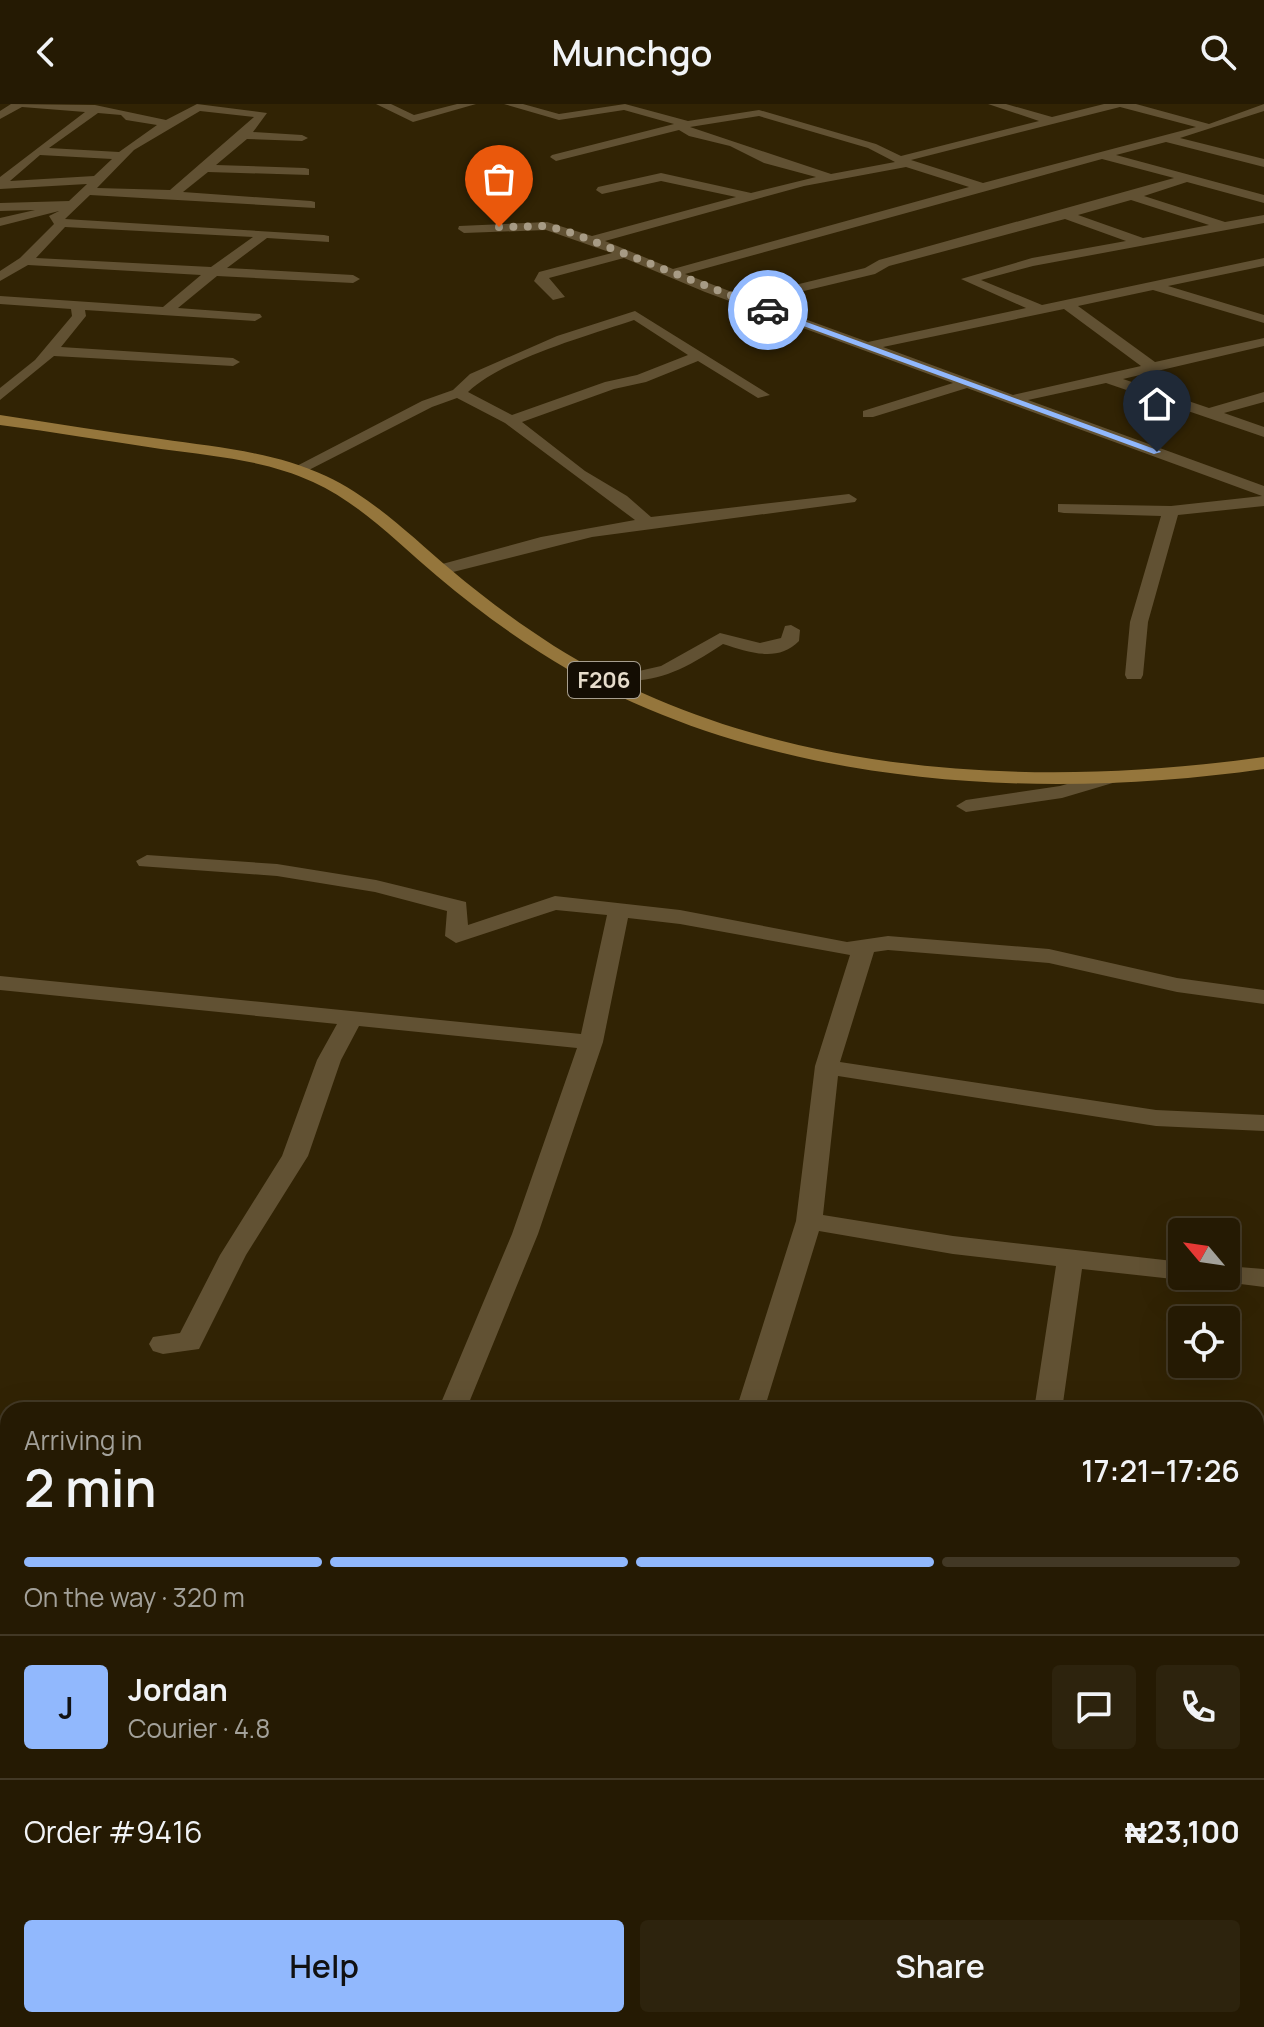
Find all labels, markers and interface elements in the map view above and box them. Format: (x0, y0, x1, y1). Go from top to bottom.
text: Munchgo (551, 28, 713, 77)
icon: back (24, 30, 68, 74)
icon: search (1196, 30, 1240, 74)
pin (465, 145, 533, 227)
icon: bag (477, 157, 521, 201)
courier (728, 270, 808, 350)
icon: car (746, 288, 790, 332)
pin (1123, 370, 1191, 452)
icon: home (1135, 382, 1179, 426)
road number: F206 (568, 662, 640, 698)
north arrow (1168, 1218, 1240, 1290)
map controls (1168, 1218, 1240, 1378)
button: locate (1168, 1306, 1240, 1378)
text: Arriving in (24, 1422, 142, 1458)
text: 17:21–17:26 (1081, 1450, 1240, 1491)
text: 2 min (24, 1452, 157, 1523)
text: On the way · 320 m (24, 1579, 245, 1615)
button: chat (1052, 1665, 1136, 1749)
button: phone (1156, 1665, 1240, 1749)
text: Jordan (128, 1669, 228, 1710)
text: J (58, 1687, 74, 1728)
text: Courier · 4.8 (128, 1710, 270, 1746)
text: Order #9416 (24, 1811, 203, 1852)
text: ₦23,100 (1125, 1811, 1240, 1852)
button: Help (24, 1920, 624, 2012)
button: Share (640, 1920, 1240, 2012)

